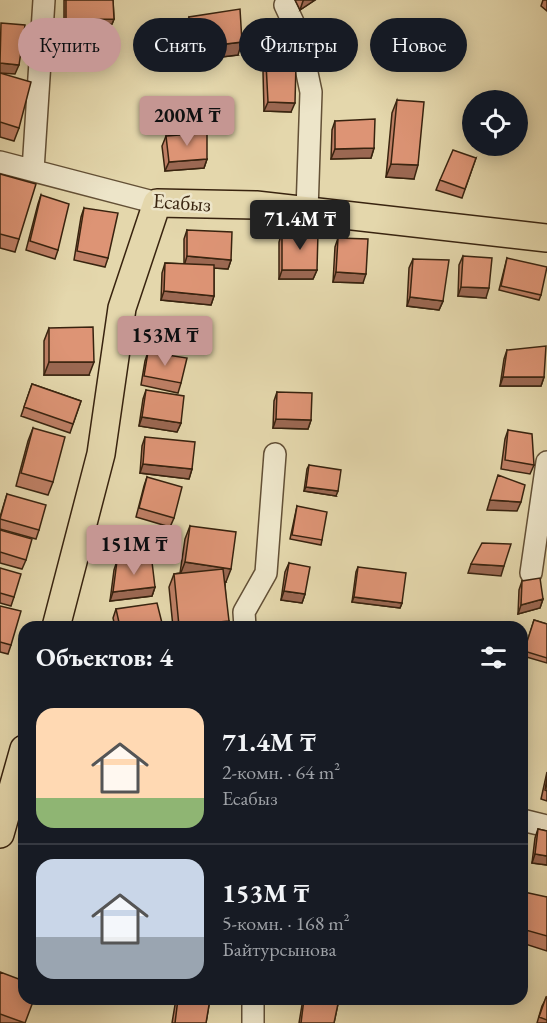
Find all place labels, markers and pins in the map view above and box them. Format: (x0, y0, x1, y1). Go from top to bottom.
pin: 200M ₸ (138, 96, 236, 147)
pin: 71.4M ₸ (245, 200, 355, 251)
pin: 153M ₸ (116, 316, 214, 367)
pin: 151M ₸ (85, 525, 183, 576)

